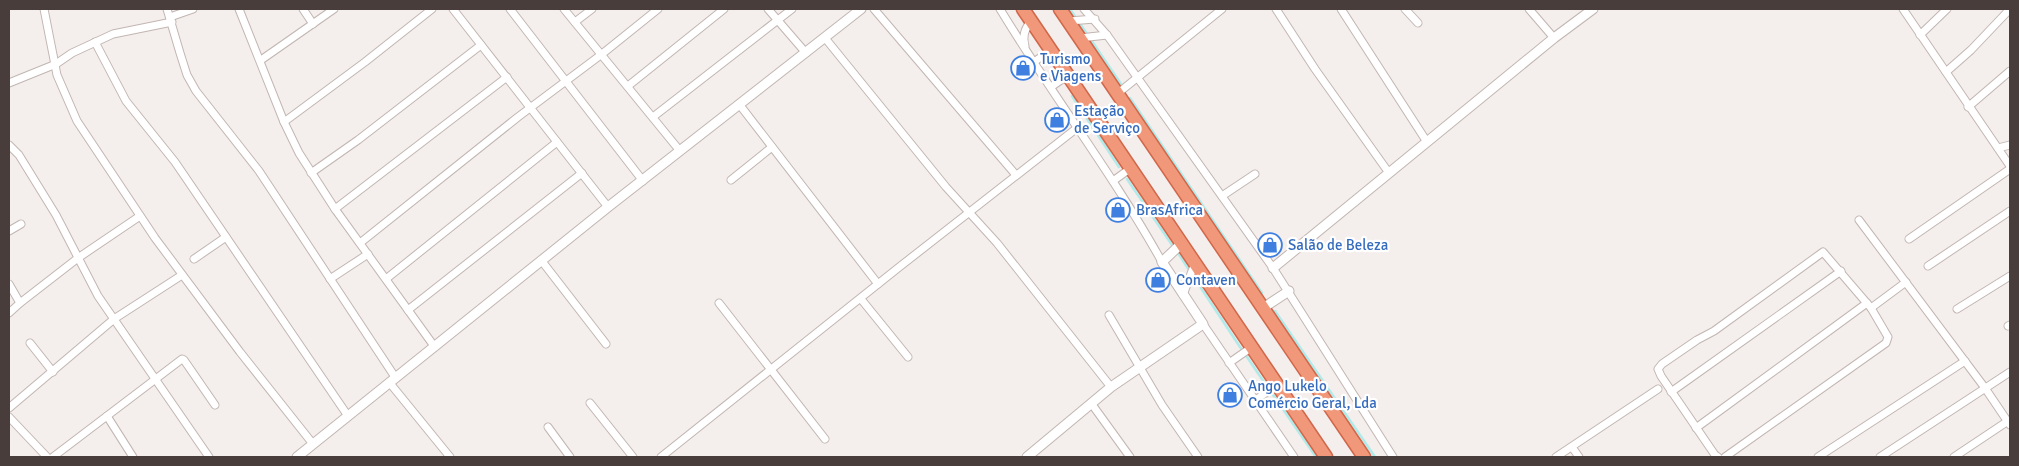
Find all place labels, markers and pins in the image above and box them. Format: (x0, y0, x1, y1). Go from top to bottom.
place label: Turismo e Viagens (1040, 50, 1102, 85)
shop icon: Turismo e Viagens (1010, 55, 1036, 81)
place label: Estação de Serviço (1074, 102, 1140, 137)
shop icon: Estação de Serviço (1044, 107, 1070, 133)
shop icon: BrasAfrica (1105, 197, 1131, 223)
place label: BrasAfrica (1136, 201, 1203, 219)
shop icon: Salão de Beleza (1257, 232, 1283, 258)
place label: Salão de Beleza (1288, 236, 1388, 254)
shop icon: Contaven (1145, 267, 1171, 293)
place label: Contaven (1176, 271, 1236, 289)
place label: Ango Lukelo Comércio Geral, Lda (1248, 377, 1377, 412)
shop icon: Ango Lukelo Comércio Geral, Lda (1217, 382, 1243, 408)

